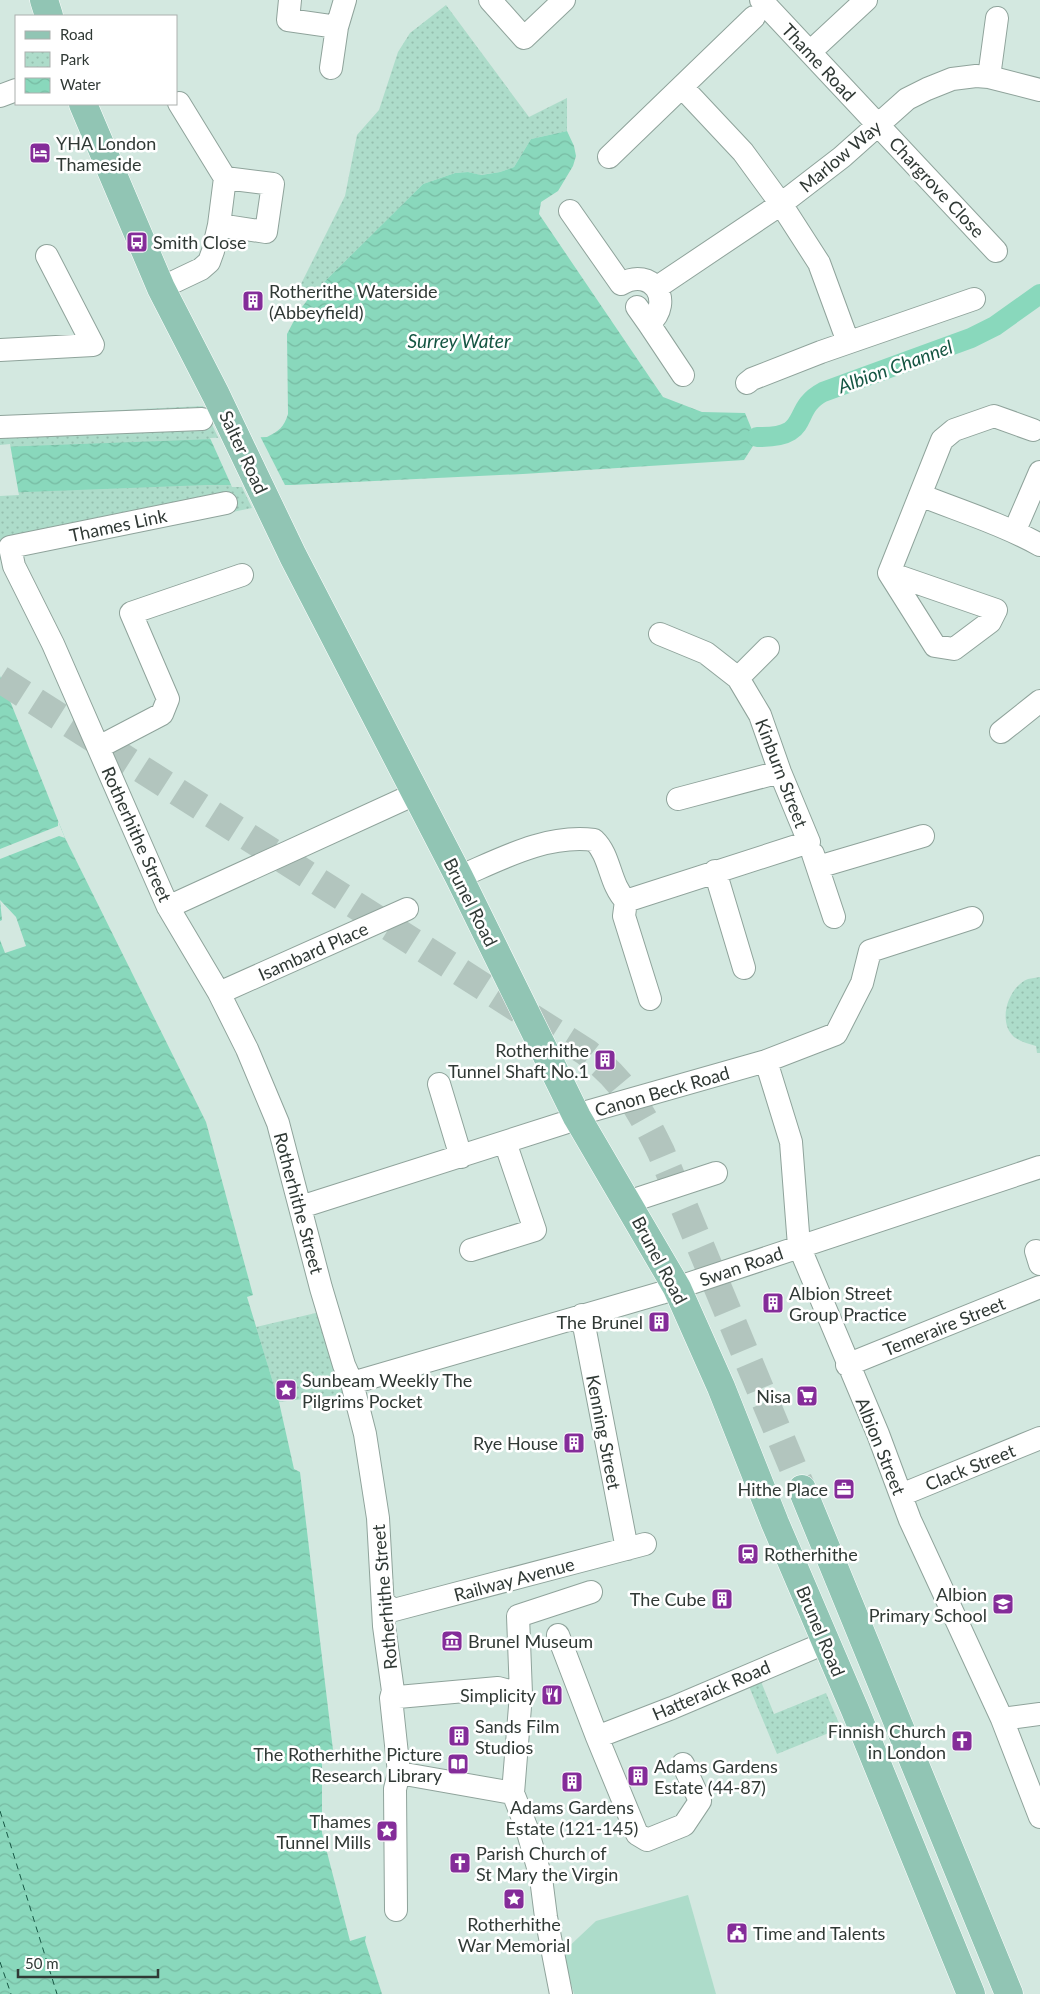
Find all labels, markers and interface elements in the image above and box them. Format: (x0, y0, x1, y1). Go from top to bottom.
legend (15, 15, 178, 105)
street label: Thame Road (777, 19, 861, 105)
text: Road (60, 25, 93, 43)
text: Park (60, 50, 90, 68)
text: Water (60, 75, 101, 93)
street label: Marlow Way (795, 115, 886, 197)
place label: YHA London Thameside (56, 132, 156, 175)
street label: Chargrove Close (885, 132, 989, 242)
hotel icon: YHA London Thameside (28, 141, 52, 165)
bus stop icon: Smith Close (125, 230, 149, 254)
place label: Smith Close (153, 231, 247, 253)
place label: Rotherithe Waterside (Abbeyfield) (269, 280, 438, 323)
building icon: Rotherithe Waterside (Abbeyfield) (241, 289, 265, 313)
water label: Surrey Water (408, 329, 511, 352)
water label: Albion Channel (834, 335, 955, 398)
street label: Salter Road (215, 407, 273, 497)
street label: Thames Link (67, 504, 170, 546)
street label: Kinburn Street (751, 715, 813, 831)
street label: Rotherhithe Street (97, 763, 177, 905)
street label: Brunel Road (439, 854, 503, 950)
street label: Isambard Place (255, 917, 371, 985)
place label: Rotherhithe Tunnel Shaft No.1 (448, 1039, 589, 1082)
building icon: Rotherhithe Tunnel Shaft No.1 (593, 1048, 617, 1072)
street label: Canon Beck Road (592, 1061, 732, 1121)
street label: Rotherhithe Street (270, 1130, 329, 1277)
street label: Brunel Road (628, 1212, 692, 1308)
street label: Swan Road (696, 1241, 786, 1291)
place label: Albion Street Group Practice (789, 1282, 907, 1325)
building icon: Albion Street Group Practice (761, 1291, 785, 1315)
street label: Temeraire Street (880, 1291, 1009, 1360)
building icon: The Brunel (647, 1310, 671, 1334)
place label: The Brunel (557, 1311, 643, 1333)
place label: Sunbeam Weekly The Pilgrims Pocket (302, 1369, 472, 1412)
street label: Kenning Street (582, 1373, 626, 1492)
place icon: Sunbeam Weekly The Pilgrims Pocket (274, 1378, 298, 1402)
supermarket icon: Nisa (795, 1384, 819, 1408)
place label: Nisa (756, 1385, 791, 1407)
street label: Albion Street (851, 1394, 911, 1498)
building icon: Rye House (562, 1431, 586, 1455)
place label: Rye House (473, 1432, 558, 1454)
street label: Clack Street (922, 1439, 1019, 1495)
office icon: Hithe Place (832, 1477, 856, 1501)
place label: Hithe Place (738, 1478, 828, 1500)
street label: Rotherhithe Street (367, 1523, 401, 1671)
station icon: Rotherhithe (736, 1542, 760, 1566)
place label: Rotherhithe (764, 1543, 858, 1565)
street label: Railway Avenue (451, 1552, 577, 1606)
street label: Brunel Road (792, 1582, 850, 1680)
place label: Albion Primary School (869, 1583, 987, 1626)
building icon: The Cube (710, 1587, 734, 1611)
place label: The Cube (630, 1588, 706, 1610)
school or university icon: Albion Primary School (991, 1592, 1015, 1616)
museum icon: Brunel Museum (440, 1629, 464, 1653)
place label: Brunel Museum (468, 1630, 593, 1652)
street label: Hatteraick Road (649, 1655, 773, 1725)
restaurant icon: Simplicity (540, 1683, 564, 1707)
place label: Simplicity (460, 1684, 537, 1706)
place label: Sands Film Studios (475, 1715, 560, 1758)
place label: Finnish Church in London (828, 1720, 946, 1763)
building icon: Sands Film Studios (447, 1724, 471, 1748)
church icon: Finnish Church in London (950, 1729, 974, 1753)
place label: The Rotherhithe Picture Research Library (253, 1743, 443, 1786)
library icon: The Rotherhithe Picture Research Library (446, 1752, 470, 1776)
place label: Adams Gardens Estate (44-87) (654, 1755, 778, 1798)
building icon: Adams Gardens Estate (44-87) (626, 1764, 650, 1788)
building icon: Adams Gardens Estate (121-145) (560, 1770, 584, 1794)
place label: Adams Gardens Estate (121-145) (506, 1796, 638, 1839)
place label: Thames Tunnel Mills (277, 1810, 371, 1853)
place icon: Thames Tunnel Mills (375, 1819, 399, 1843)
place label: Parish Church of St Mary the Virgin (476, 1842, 618, 1885)
church icon: Parish Church of St Mary the Virgin (448, 1851, 472, 1875)
place icon: Rotherhithe War Memorial (502, 1887, 526, 1911)
place label: Rotherhithe War Memorial (458, 1913, 570, 1956)
public building icon: Time and Talents (725, 1921, 749, 1945)
place label: Time and Talents (753, 1922, 886, 1944)
scale bar (18, 1946, 158, 1978)
text: 50 m (25, 1954, 59, 1972)

